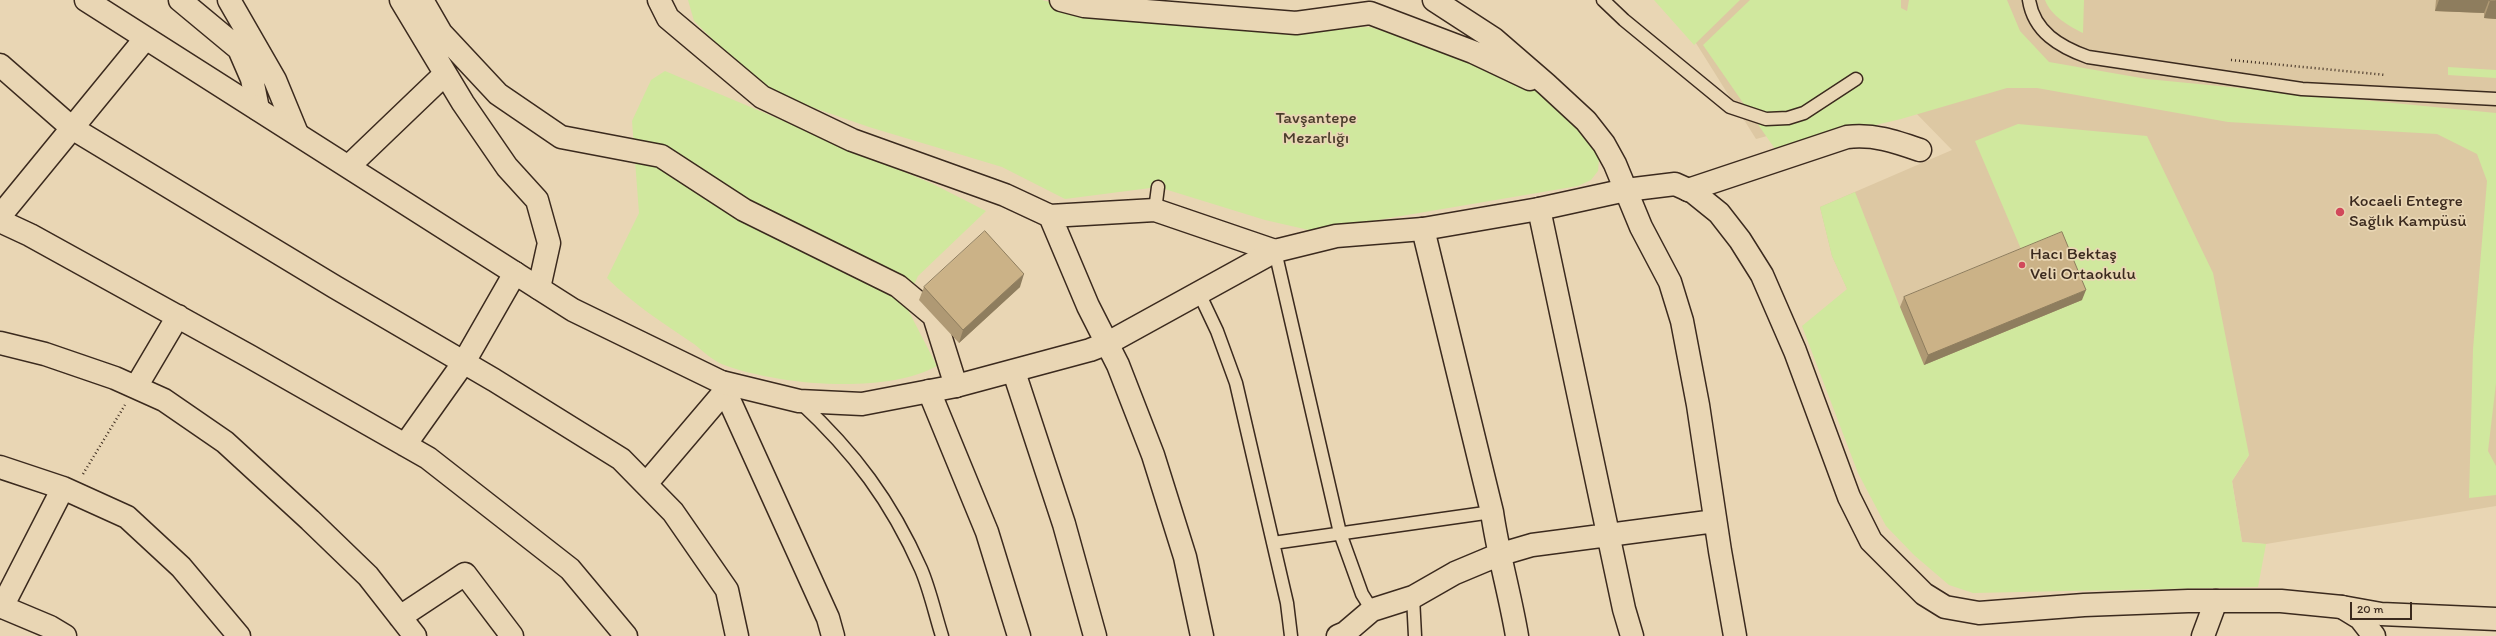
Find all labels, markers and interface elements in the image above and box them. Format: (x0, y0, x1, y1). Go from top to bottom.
park label: Tavşantepe Mezarlığı (1275, 109, 1357, 149)
place label: Kocaeli Entegre Sağlık Kampüsü (2349, 192, 2467, 232)
marker: Kocaeli Entegre Sağlık Kampüsü (2334, 206, 2346, 218)
place label: Hacı Bektaş Veli Ortaokulu (2030, 245, 2136, 285)
marker: Hacı Bektaş Veli Ortaokulu (2017, 260, 2027, 270)
scale bar (2352, 594, 2414, 620)
text: 20 m (2357, 602, 2384, 616)

